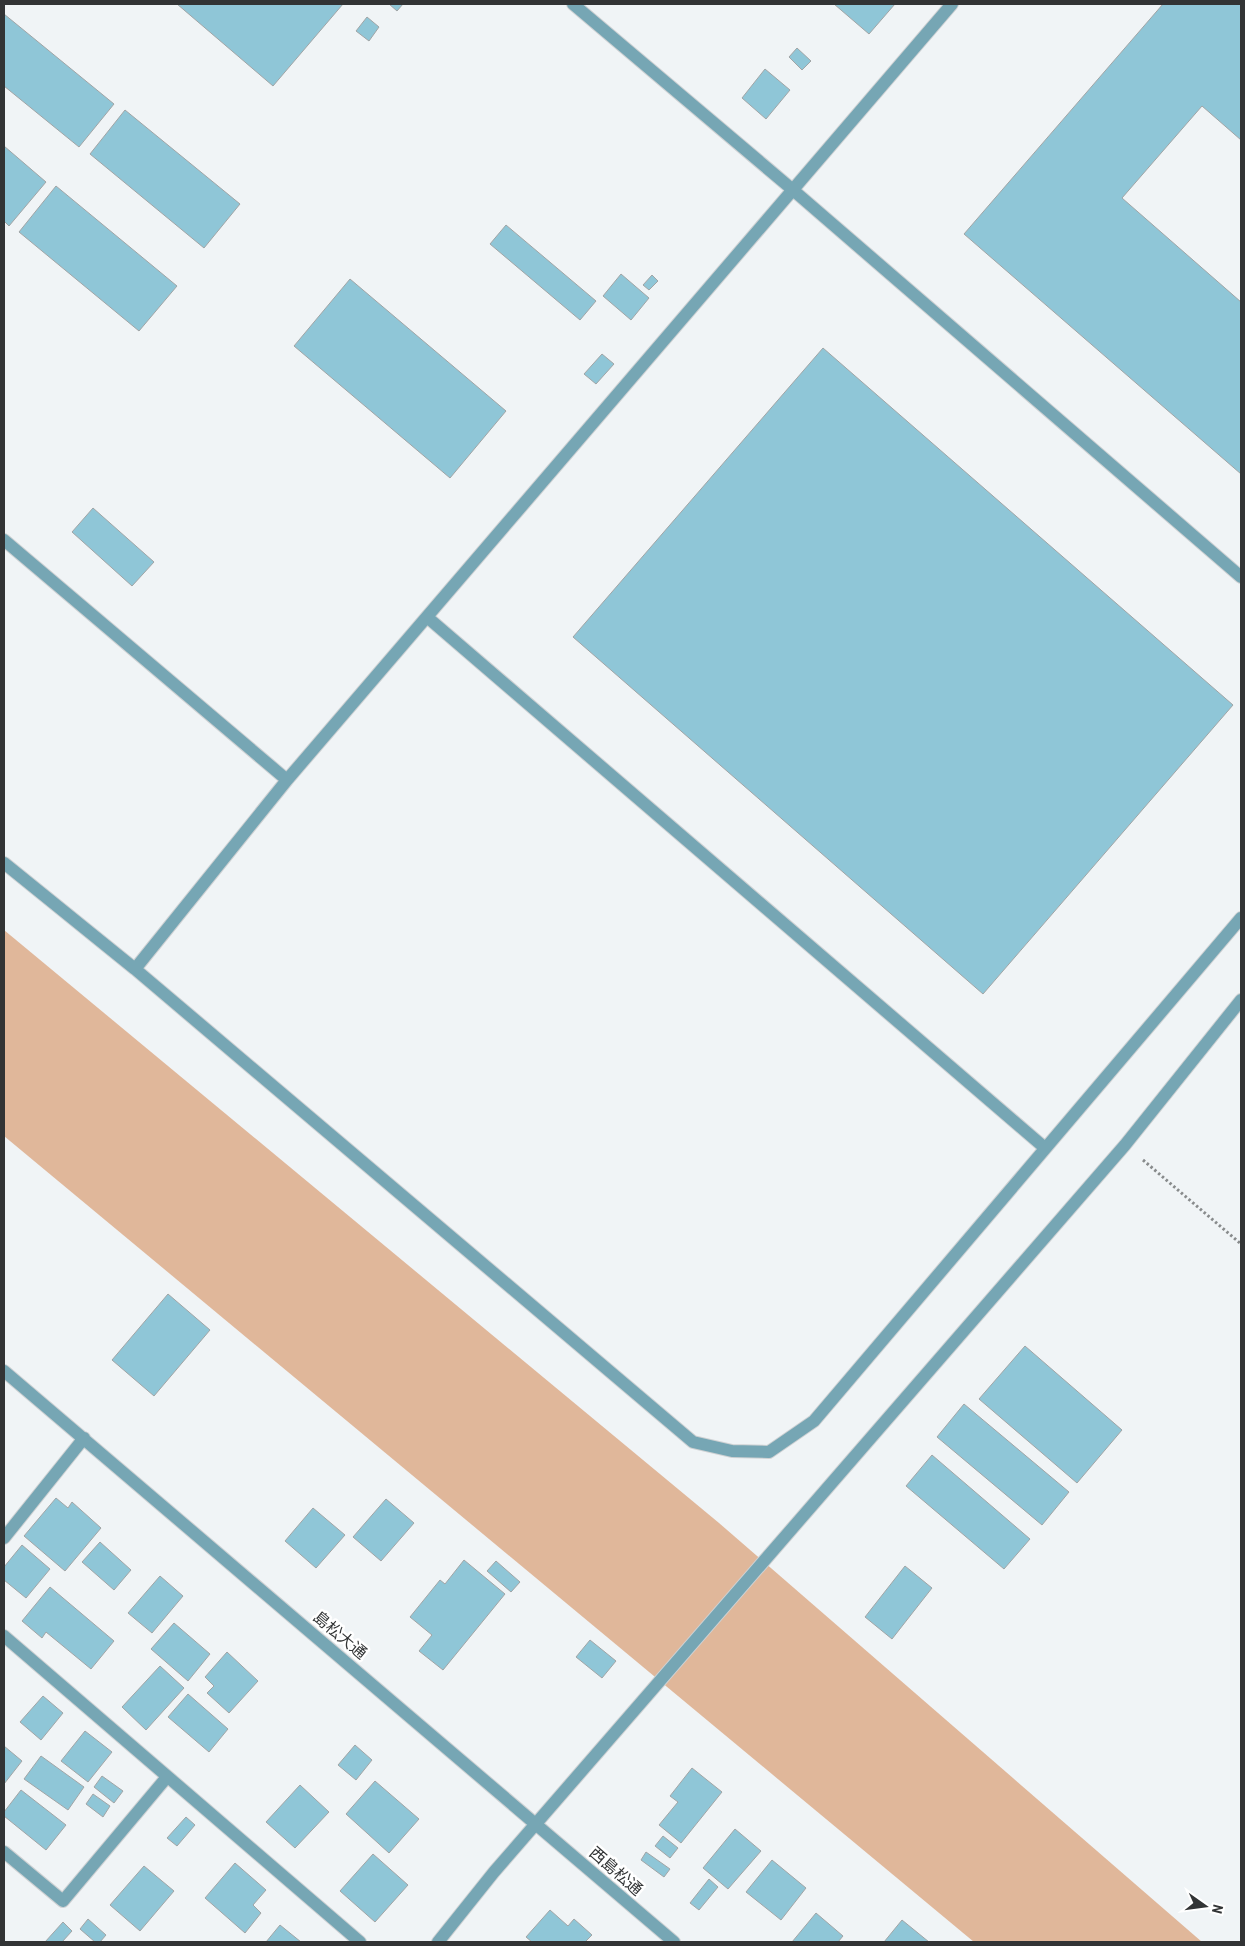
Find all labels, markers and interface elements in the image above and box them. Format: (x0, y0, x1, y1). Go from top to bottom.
street label: 島松大通 (309, 1607, 371, 1663)
street label: 西島松通 (586, 1843, 646, 1899)
north arrow (1180, 1881, 1230, 1931)
text: N (1209, 1903, 1226, 1915)

